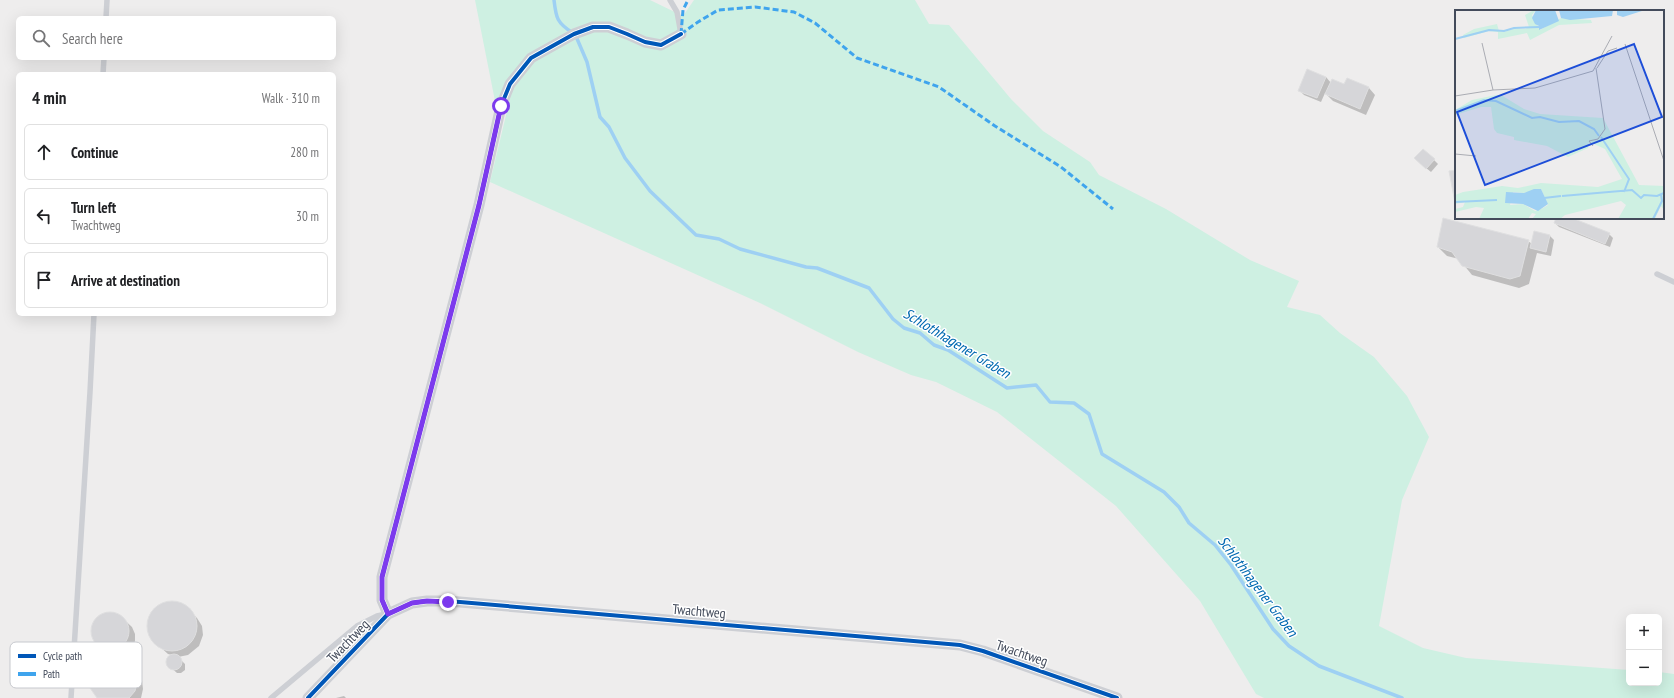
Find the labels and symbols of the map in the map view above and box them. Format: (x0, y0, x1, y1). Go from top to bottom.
inset map (1455, 10, 1664, 219)
route start (492, 97, 510, 115)
water label: Schlothhagener Graben (900, 304, 1015, 383)
water label: Schlothhagener Graben (1214, 532, 1303, 641)
route end (439, 593, 457, 611)
street label: Twachtweg (672, 600, 726, 622)
street label: Twachtweg (323, 615, 373, 667)
street label: Twachtweg (994, 636, 1050, 670)
legend (10, 642, 142, 688)
text: Cycle path (43, 649, 82, 663)
text: Path (43, 667, 60, 681)

